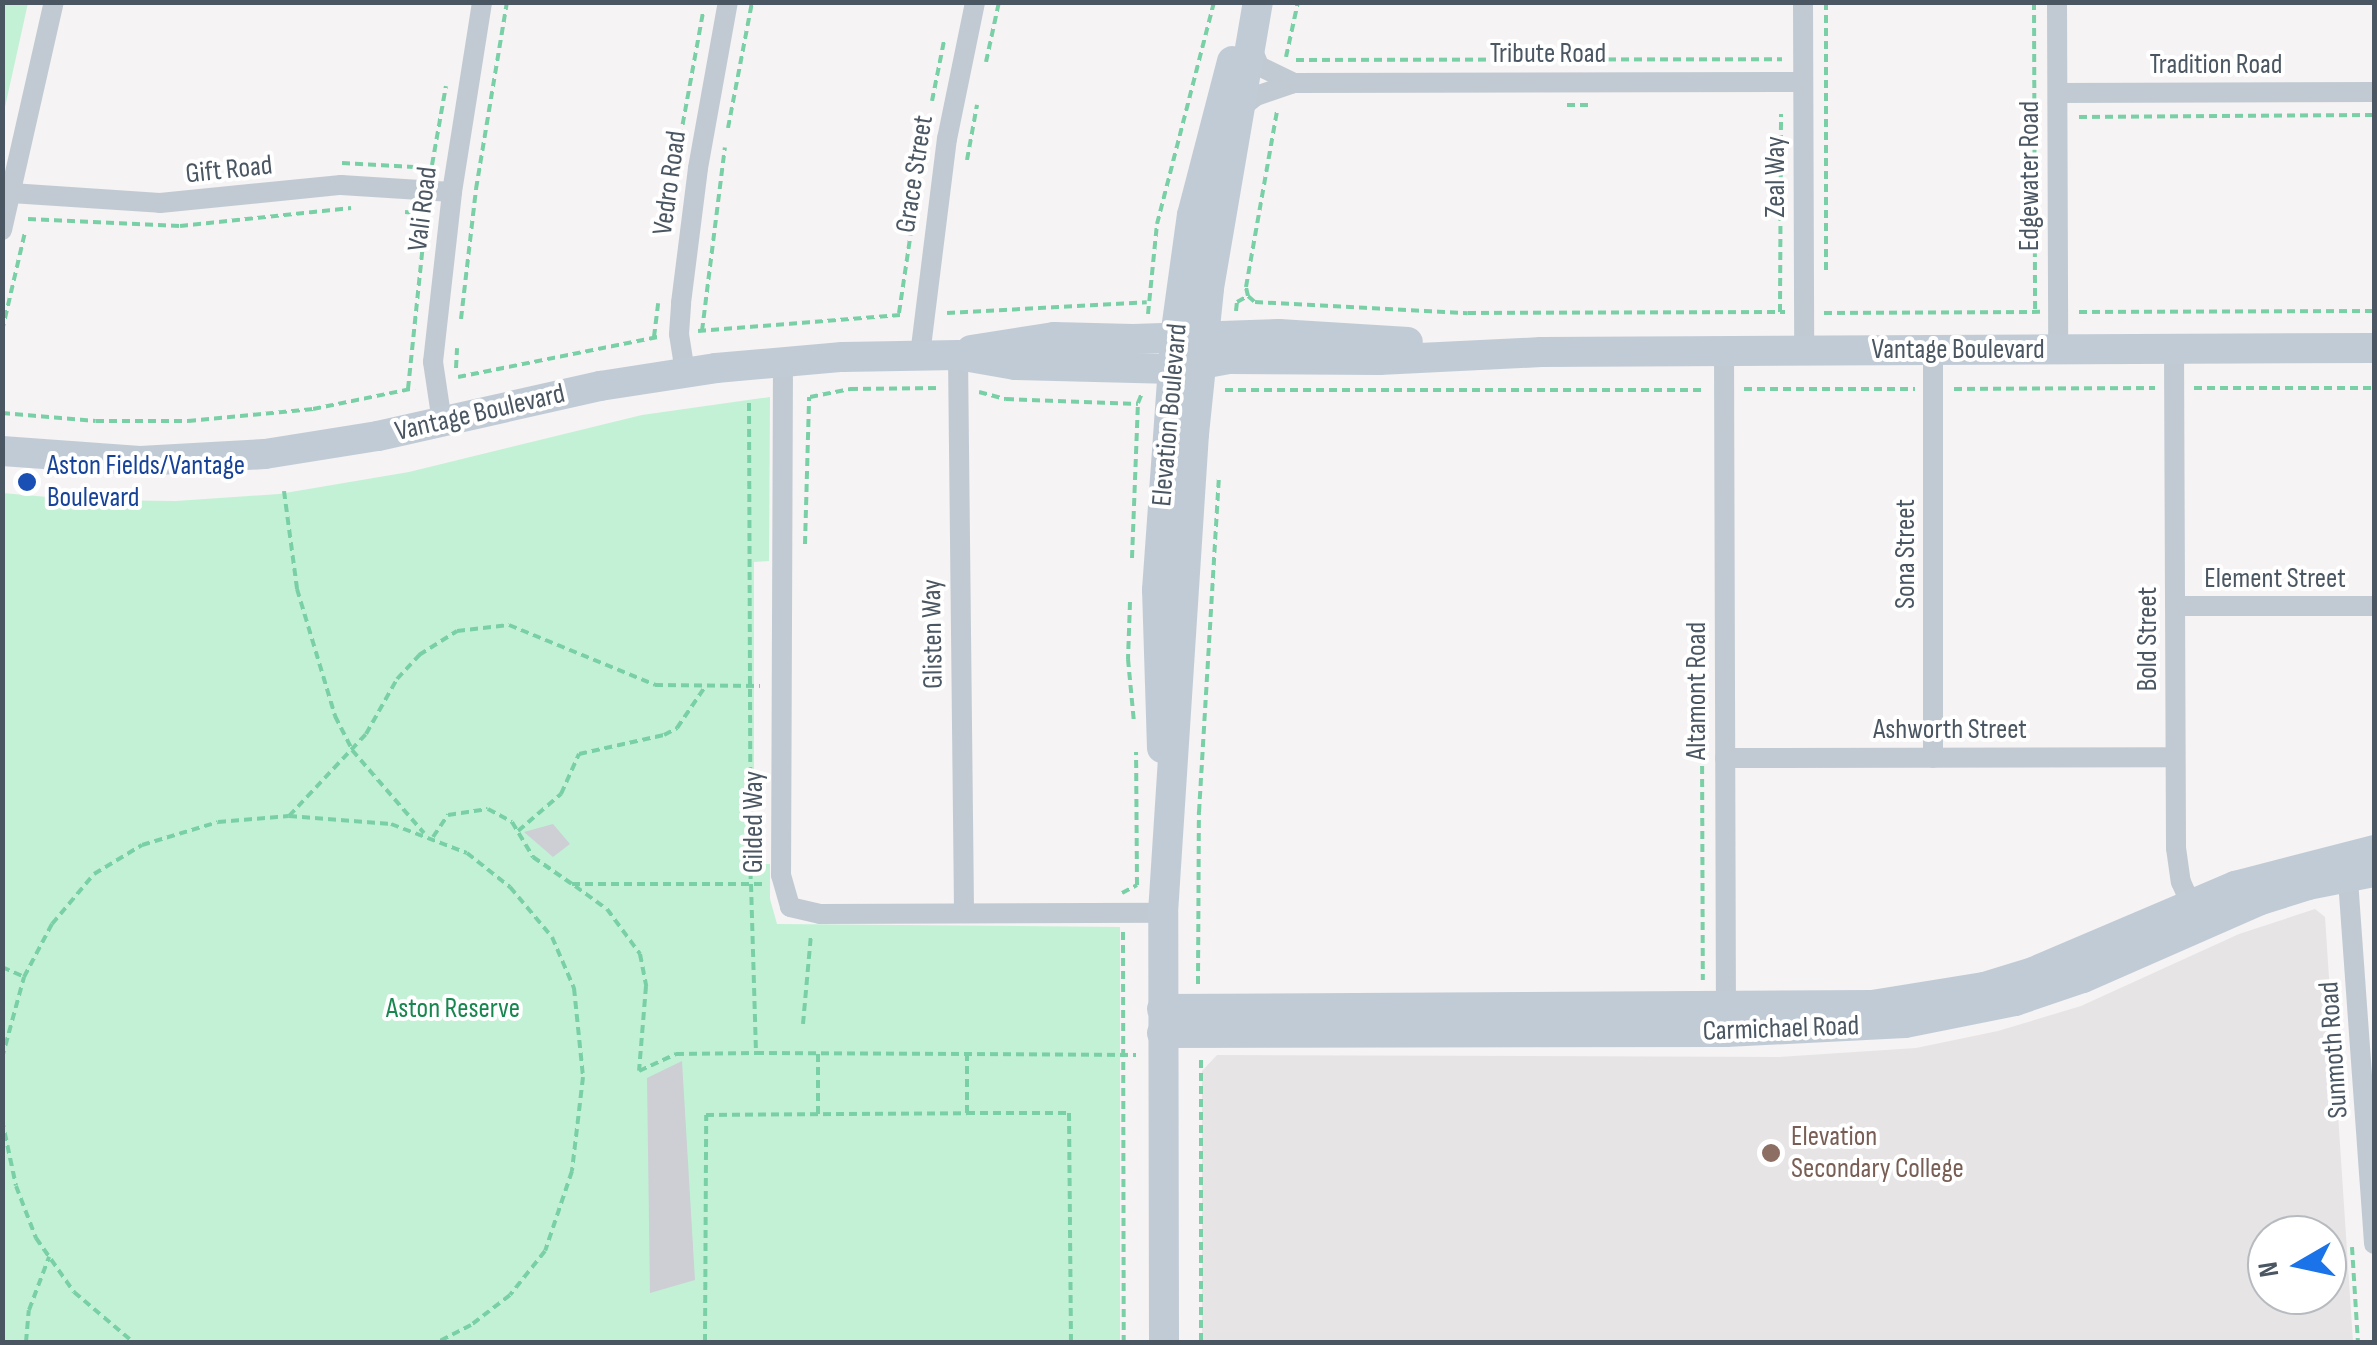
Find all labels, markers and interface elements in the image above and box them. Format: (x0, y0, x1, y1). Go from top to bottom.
street label: Tribute Road (1490, 37, 1606, 71)
street label: Tradition Road (2150, 48, 2282, 82)
street label: Edgewater Road (2013, 101, 2047, 251)
street label: Grace Street (889, 113, 941, 235)
street label: Vedro Road (646, 129, 694, 237)
street label: Zeal Way (1759, 136, 1793, 218)
street label: Gift Road (184, 149, 274, 191)
street label: Vali Road (401, 165, 445, 253)
street label: Elevation Boulevard (1145, 322, 1195, 508)
street label: Vantage Boulevard (1871, 333, 2045, 367)
street label: Vantage Boulevard (392, 377, 568, 449)
place label: Aston Fields/Vantage Boulevard (47, 449, 245, 515)
marker: Aston Fields/Vantage Boulevard (16, 471, 38, 493)
street label: Sona Street (1889, 499, 1923, 609)
street label: Element Street (2204, 562, 2346, 596)
street label: Glisten Way (915, 579, 951, 689)
street label: Bold Street (2131, 587, 2165, 691)
street label: Altamont Road (1680, 622, 1714, 760)
street label: Ashworth Street (1873, 713, 2027, 747)
street label: Gilded Way (737, 771, 771, 873)
street label: Sunmoth Road (2312, 981, 2356, 1119)
park label: Aston Reserve (386, 992, 520, 1026)
street label: Carmichael Road (1702, 1009, 1860, 1049)
place label: Elevation Secondary College (1791, 1120, 1964, 1186)
marker: Elevation Secondary College (1760, 1142, 1782, 1164)
north arrow (2247, 1215, 2347, 1315)
text: N (2251, 1260, 2286, 1279)

